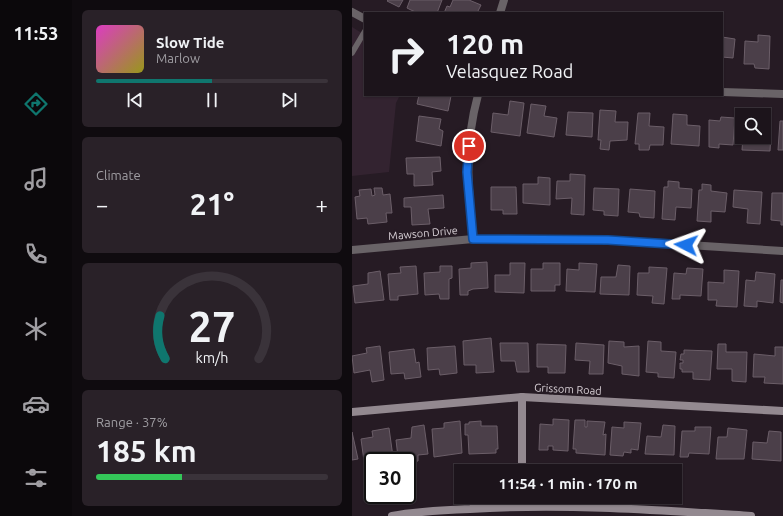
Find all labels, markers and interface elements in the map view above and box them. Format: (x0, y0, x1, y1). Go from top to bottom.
text: 11:53 (13, 23, 59, 43)
icon: right (380, 28, 432, 80)
text: 120 m (446, 28, 524, 59)
text: Slow Tide (156, 34, 224, 51)
text: Marlow (156, 51, 200, 65)
text: Velasquez Road (446, 61, 573, 81)
icon: previous (124, 89, 146, 111)
icon: pause (201, 89, 223, 111)
icon: next (278, 89, 300, 111)
icon: directions (22, 90, 50, 118)
map controls (735, 108, 771, 144)
button: search (735, 108, 771, 144)
pin (452, 129, 486, 163)
icon: arrive (458, 135, 480, 157)
icon: music (22, 165, 50, 193)
text: Climate (96, 168, 141, 182)
text: 21° (190, 187, 234, 221)
text: − (96, 192, 108, 217)
text: + (316, 192, 328, 217)
street label: Mawson Drive (388, 224, 458, 242)
position arrow (665, 224, 707, 266)
icon: phone (22, 240, 50, 268)
text: 27 (189, 303, 235, 350)
icon: climate (22, 315, 50, 343)
text: km/h (196, 350, 228, 366)
street label: Grissom Road (534, 381, 602, 397)
icon: car (22, 390, 50, 418)
text: Range · 37% (96, 415, 168, 429)
text: 185 km (96, 434, 197, 468)
speed limit sign: 30 (364, 452, 416, 504)
icon: filters (22, 464, 50, 492)
text: 11:54 · 1 min · 170 m (499, 475, 637, 492)

